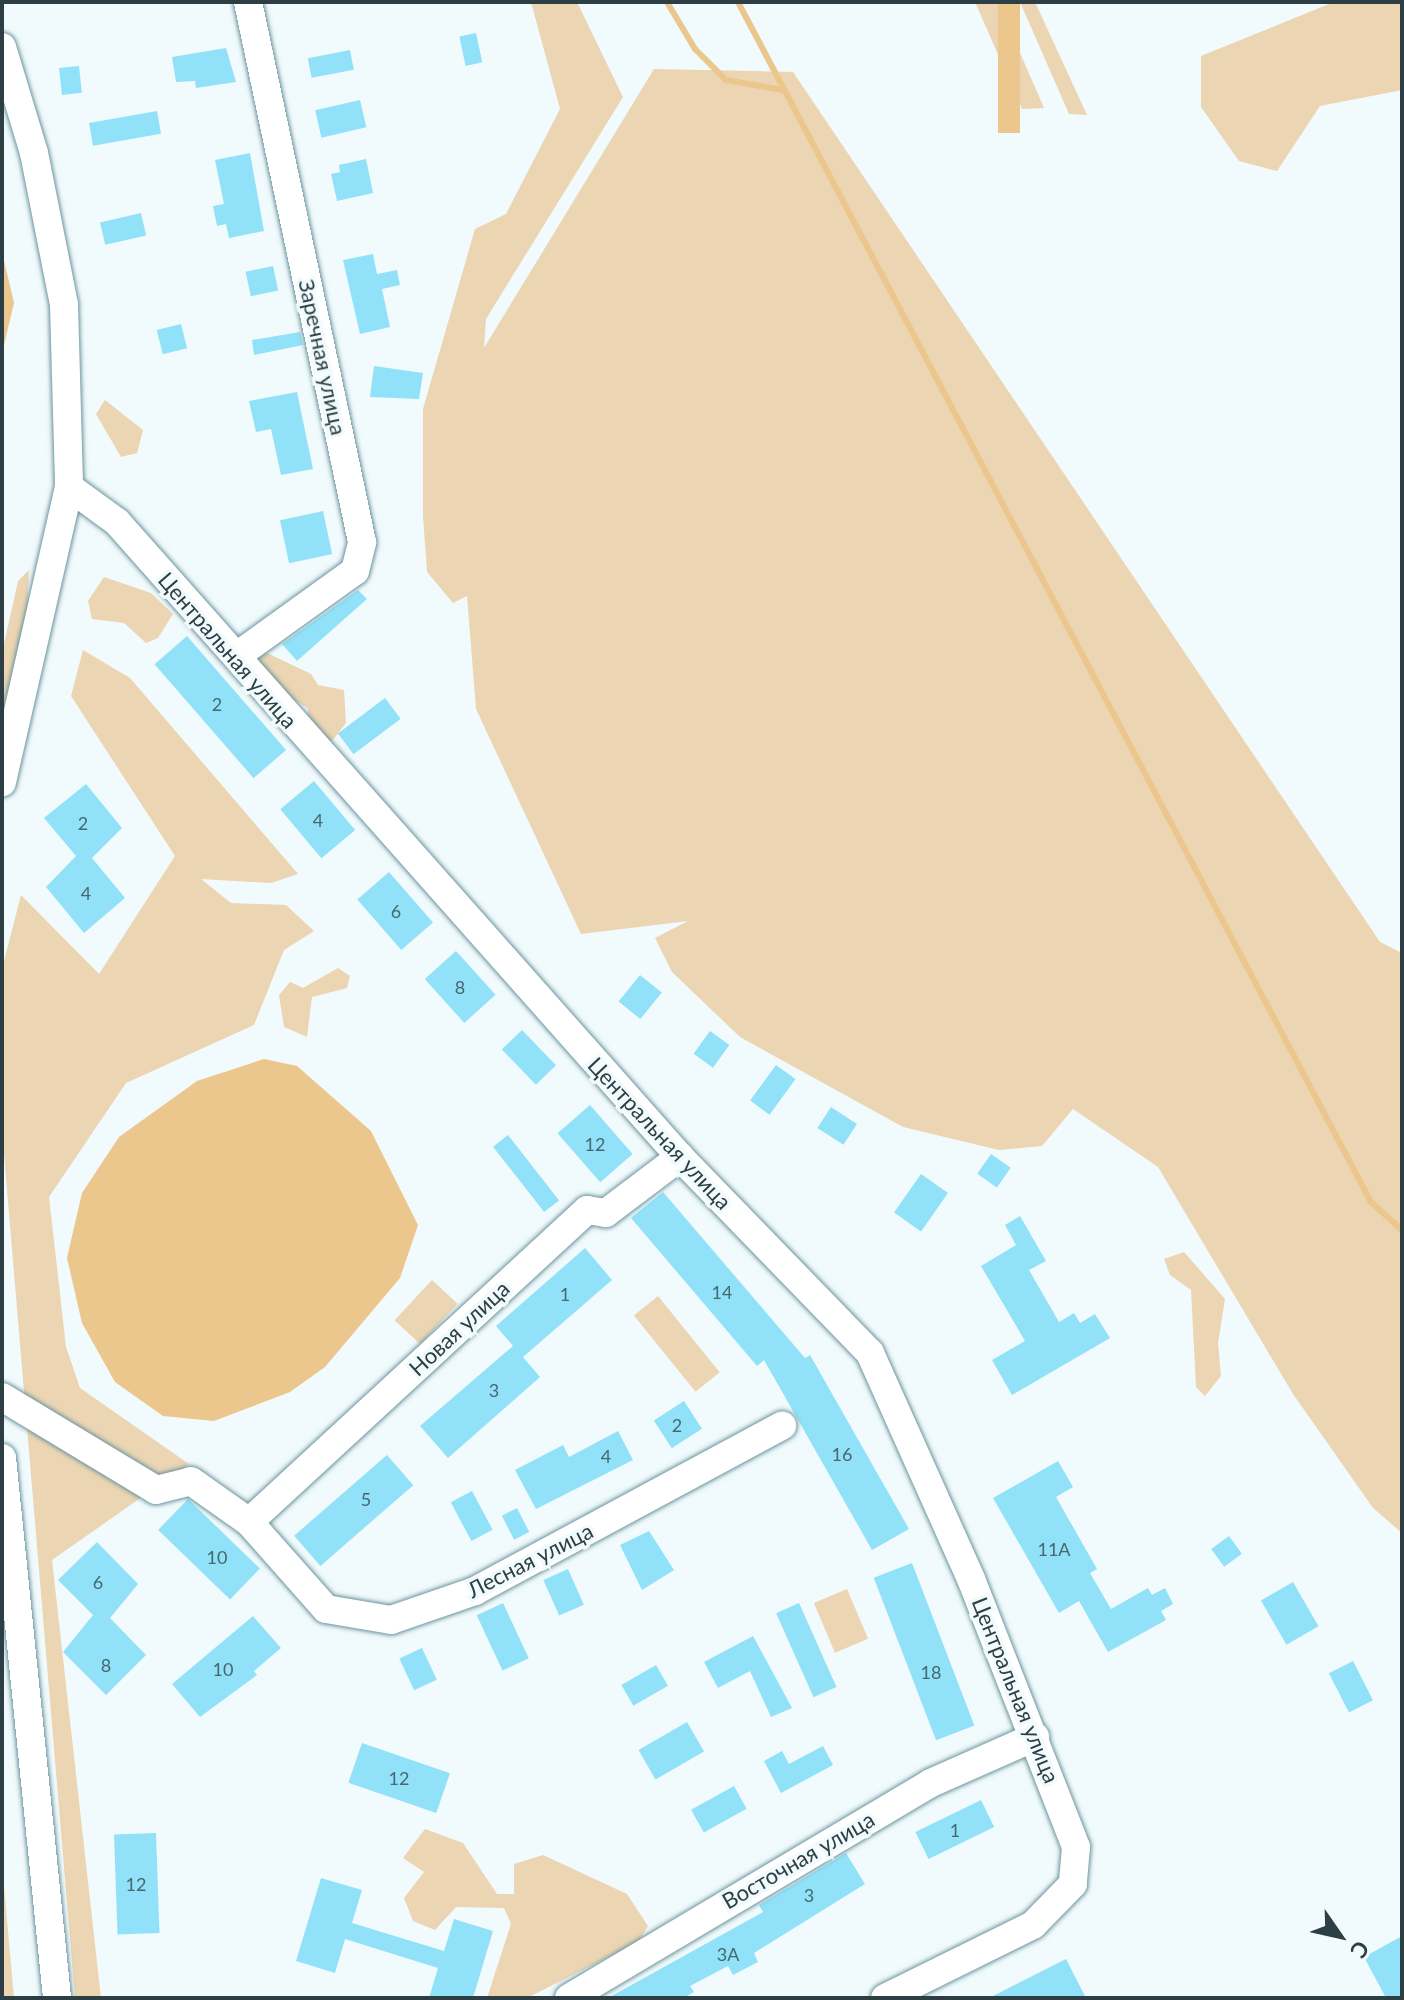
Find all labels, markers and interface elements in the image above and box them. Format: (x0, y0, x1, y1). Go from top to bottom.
street label: Заречная улица (294, 277, 352, 437)
street label: Центральная улица (153, 567, 303, 733)
house number: 2 (212, 693, 222, 715)
house number: 4 (313, 809, 323, 831)
house number: 2 (78, 812, 88, 834)
house number: 4 (81, 882, 91, 904)
house number: 6 (391, 900, 401, 922)
house number: 8 (455, 976, 465, 998)
street label: Центральная улица (583, 1052, 737, 1214)
house number: 12 (585, 1133, 605, 1155)
street label: Новая улица (403, 1275, 515, 1381)
house number: 14 (712, 1281, 732, 1303)
house number: 1 (560, 1283, 570, 1305)
house number: 3 (489, 1379, 499, 1401)
house number: 2 (672, 1414, 682, 1436)
house number: 16 (832, 1443, 852, 1465)
house number: 4 (601, 1445, 611, 1467)
house number: 5 (361, 1488, 371, 1510)
street label: Лесная улица (463, 1517, 597, 1603)
house number: 11А (1037, 1538, 1071, 1560)
house number: 10 (207, 1546, 227, 1568)
house number: 6 (93, 1571, 103, 1593)
street label: Центральная улица (967, 1593, 1065, 1787)
house number: 8 (101, 1654, 111, 1676)
house number: 10 (213, 1658, 233, 1680)
house number: 18 (921, 1661, 941, 1683)
house number: 12 (389, 1767, 409, 1789)
street label: Восточная улица (717, 1806, 879, 1914)
house number: 1 (950, 1819, 960, 1841)
house number: 12 (126, 1873, 146, 1895)
house number: 3 (804, 1884, 814, 1906)
north arrow (1300, 1896, 1380, 1976)
text: С (1345, 1936, 1376, 1963)
house number: 3А (717, 1943, 739, 1965)

